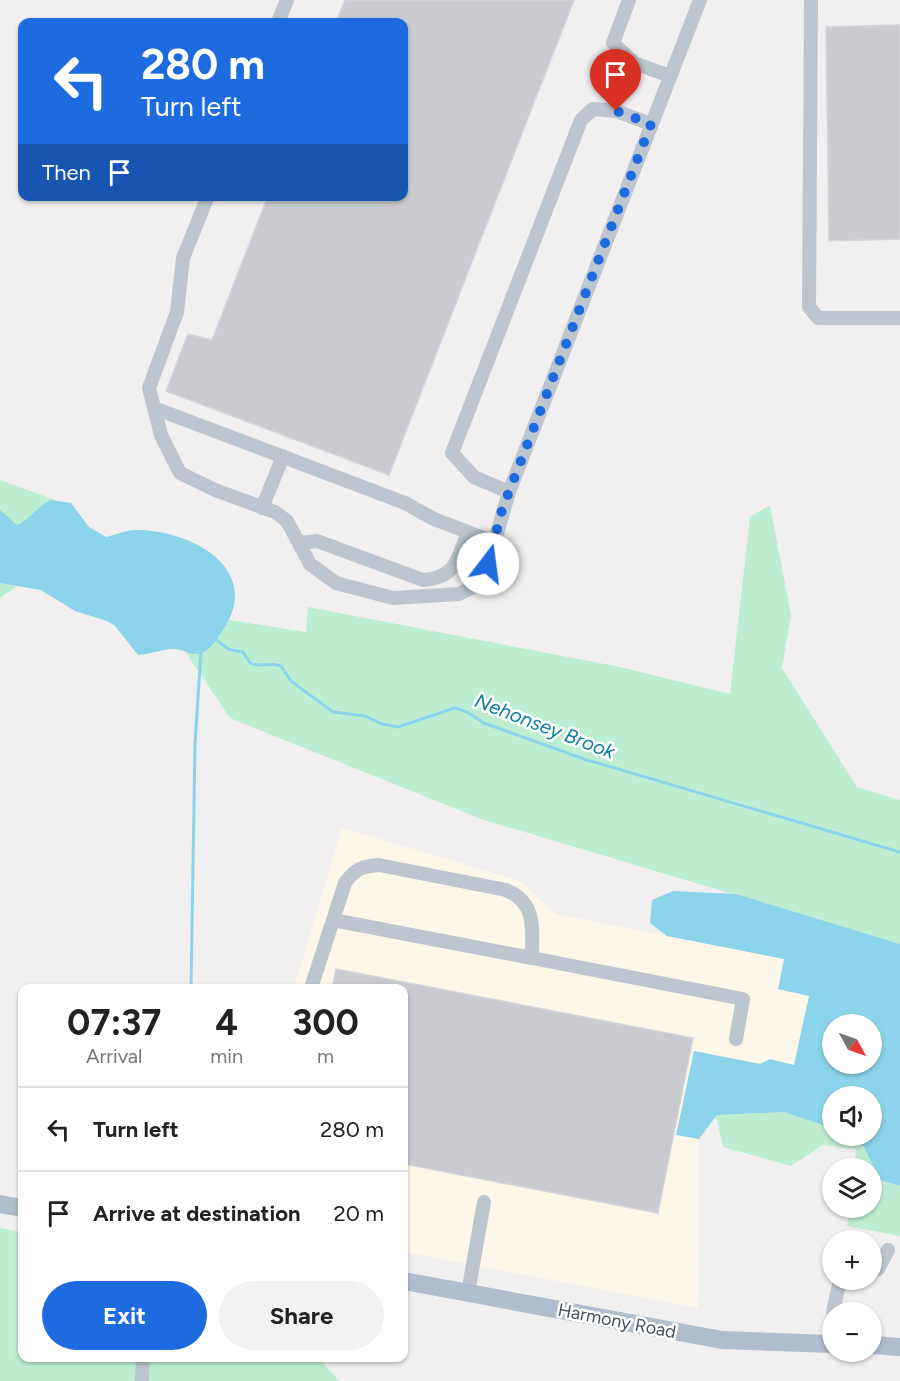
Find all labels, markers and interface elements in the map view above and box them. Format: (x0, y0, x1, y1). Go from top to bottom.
text: 280 m (141, 39, 265, 90)
icon: left (42, 42, 120, 120)
pin (590, 49, 641, 111)
icon: arrive (599, 58, 632, 91)
text: Turn left (141, 90, 241, 123)
icon: arrive (103, 156, 136, 189)
text: Then (42, 159, 91, 186)
position arrow (456, 532, 520, 596)
water label: Nehonsey Brook (472, 688, 620, 764)
text: 07:37 (67, 1001, 161, 1044)
text: 4 (215, 1001, 238, 1044)
text: 300 (292, 1001, 359, 1044)
north arrow (822, 1014, 882, 1074)
map controls (822, 1014, 882, 1362)
text: Arrival (86, 1044, 142, 1068)
text: min (210, 1044, 243, 1068)
text: m (317, 1044, 334, 1068)
button: sound (822, 1086, 882, 1146)
icon: left (42, 1113, 75, 1146)
text: Turn left (93, 1116, 179, 1143)
text: 280 m (320, 1116, 384, 1143)
button: layers (822, 1158, 882, 1218)
icon: arrive (42, 1197, 75, 1230)
text: Arrive at destination (93, 1200, 301, 1227)
text: 20 m (333, 1200, 384, 1227)
button: + (822, 1230, 882, 1290)
button: Exit (42, 1281, 207, 1350)
button: Share (219, 1281, 384, 1350)
street label: Harmony Road (556, 1299, 678, 1343)
button: − (822, 1302, 882, 1362)

